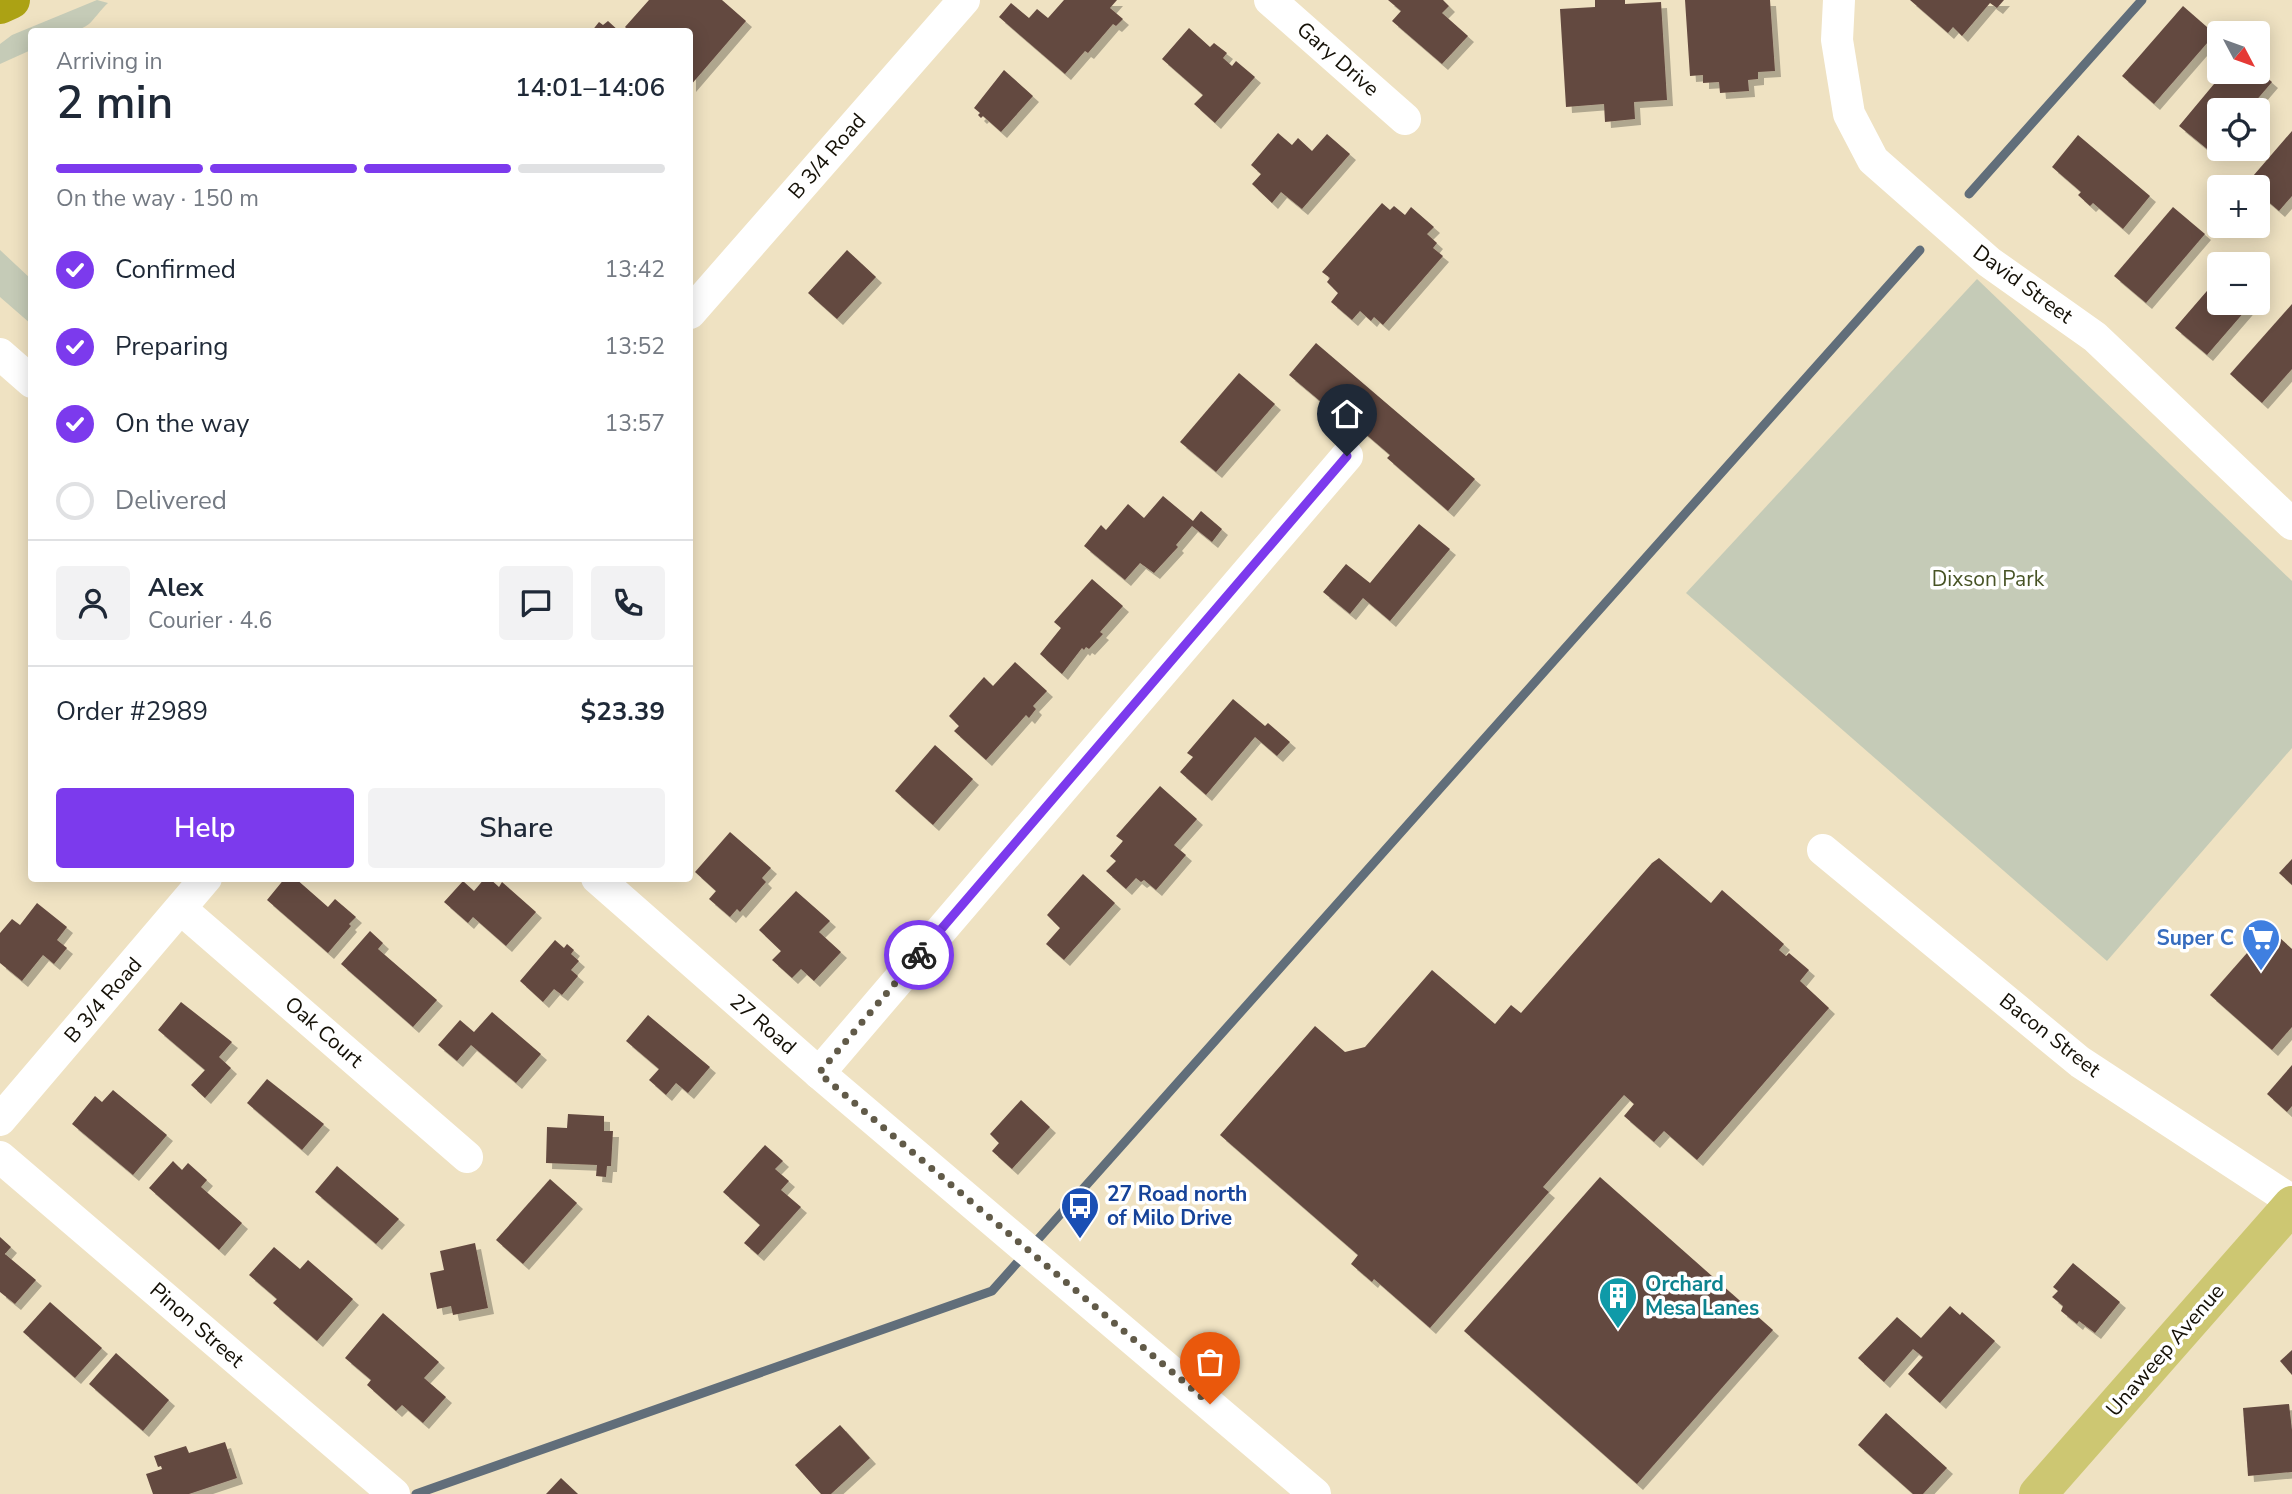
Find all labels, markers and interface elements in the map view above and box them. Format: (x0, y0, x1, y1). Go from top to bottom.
street label: Gary Drive (1291, 15, 1385, 103)
north arrow (2207, 21, 2270, 84)
map controls (2207, 21, 2270, 315)
text: Arriving in (56, 46, 163, 77)
text: 14:01–14:06 (515, 70, 665, 105)
text: 2 min (56, 71, 173, 134)
button: locate (2207, 98, 2270, 161)
street label: B 3/4 Road (782, 107, 872, 205)
button: + (2207, 175, 2270, 238)
text: On the way · 150 m (56, 183, 259, 214)
street label: David Street (1967, 238, 2079, 330)
icon: check (56, 251, 94, 289)
text: Confirmed (115, 252, 236, 287)
button: − (2207, 252, 2270, 315)
text: 13:42 (605, 254, 665, 285)
icon: check (56, 328, 94, 366)
text: Preparing (115, 329, 228, 364)
text: 13:52 (605, 331, 665, 362)
pin (1317, 384, 1377, 456)
icon: home (1328, 395, 1366, 433)
icon: check (56, 405, 94, 443)
text: On the way (115, 406, 249, 441)
text: 13:57 (605, 408, 665, 439)
text: Delivered (115, 483, 227, 518)
park label: Dixson Park (1932, 565, 2045, 593)
button: person (56, 566, 130, 640)
button: chat (499, 566, 573, 640)
button: phone (591, 566, 665, 640)
text: Alex (148, 570, 204, 605)
text: Courier · 4.6 (148, 605, 272, 636)
text: Order #2989 (56, 694, 208, 729)
text: $23.39 (581, 694, 665, 729)
button: Help (56, 788, 354, 868)
button: Share (368, 788, 665, 868)
supermarket icon: Super C (2240, 917, 2282, 972)
courier (884, 920, 954, 990)
place label: Super C (2156, 924, 2234, 952)
icon: bike (900, 936, 938, 974)
street label: B 3/4 Road (58, 951, 148, 1049)
street label: 27 Road (724, 987, 802, 1061)
street label: Bacon Street (1994, 987, 2107, 1084)
street label: Oak Court (279, 990, 370, 1074)
place label: 27 Road north of Milo Drive (1107, 1180, 1247, 1232)
bus stop icon: 27 Road north of Milo Drive (1059, 1185, 1101, 1240)
place label: Orchard Mesa Lanes (1645, 1270, 1759, 1322)
building icon: Orchard Mesa Lanes (1597, 1275, 1639, 1330)
street label: Pinon Street (144, 1276, 251, 1374)
street label: Unaweep Avenue (2100, 1278, 2230, 1422)
pin (1180, 1332, 1240, 1404)
icon: bag (1191, 1343, 1229, 1381)

